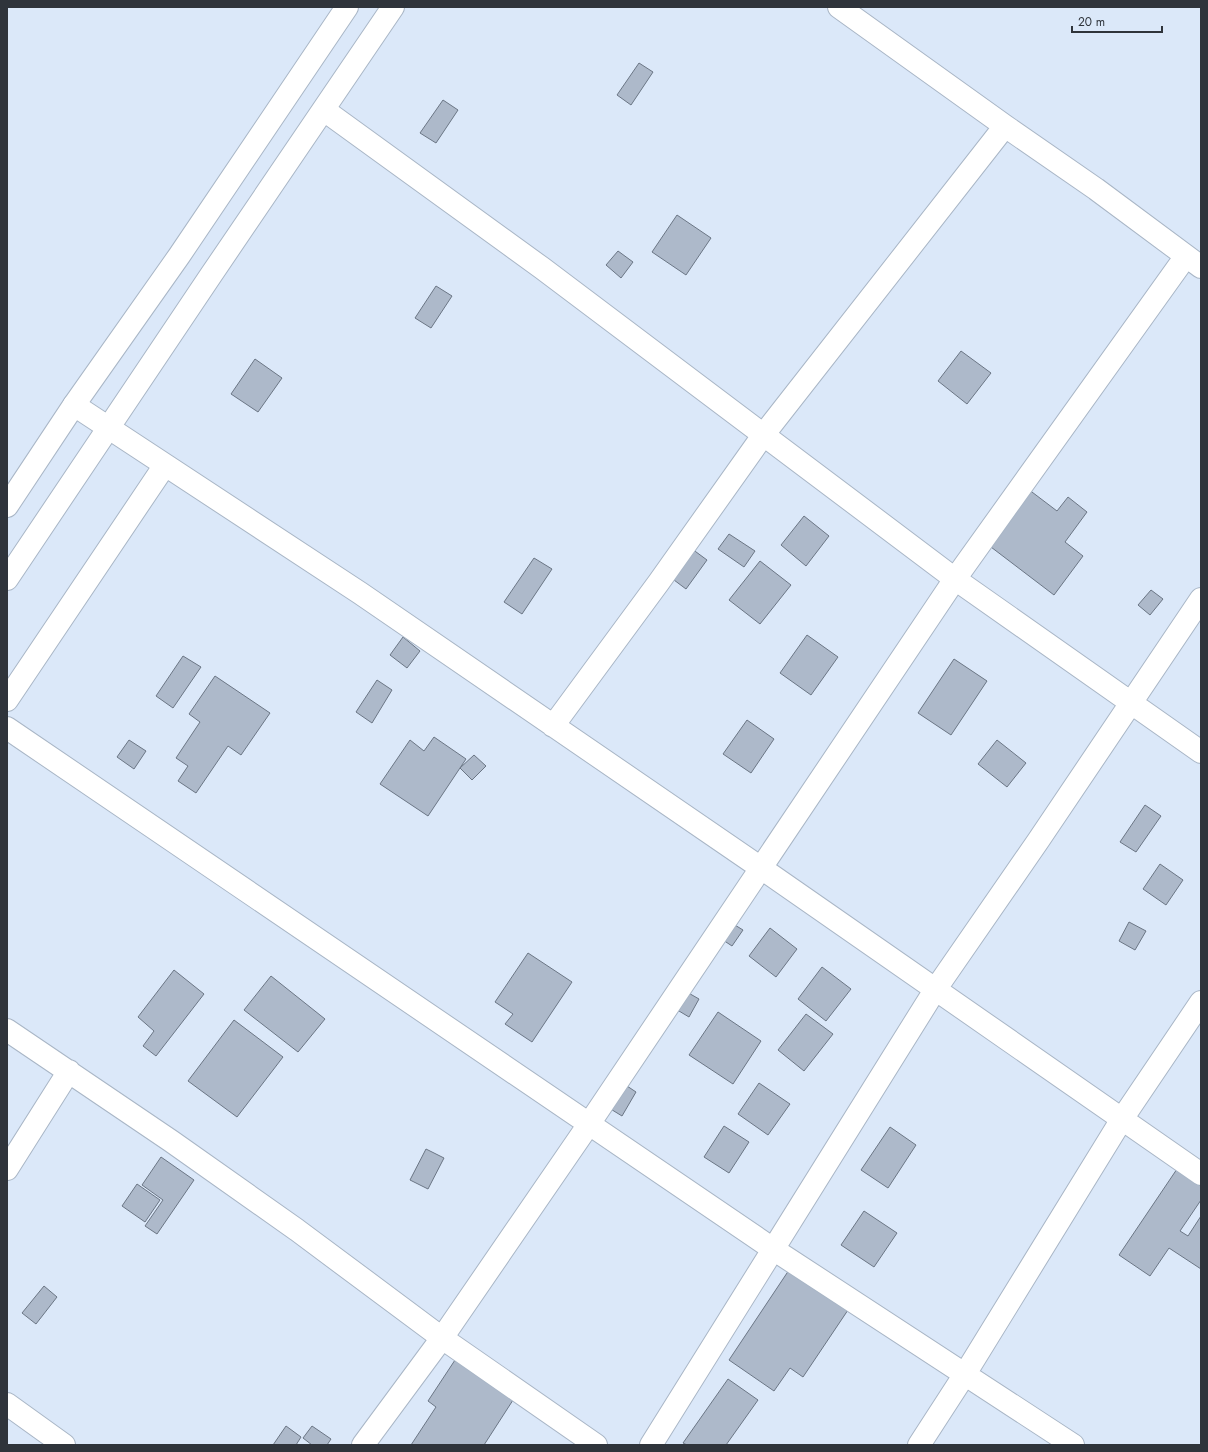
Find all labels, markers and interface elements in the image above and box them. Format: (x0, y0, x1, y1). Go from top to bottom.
scale bar (1072, 8, 1162, 34)
text: 20 m (1078, 13, 1105, 31)

